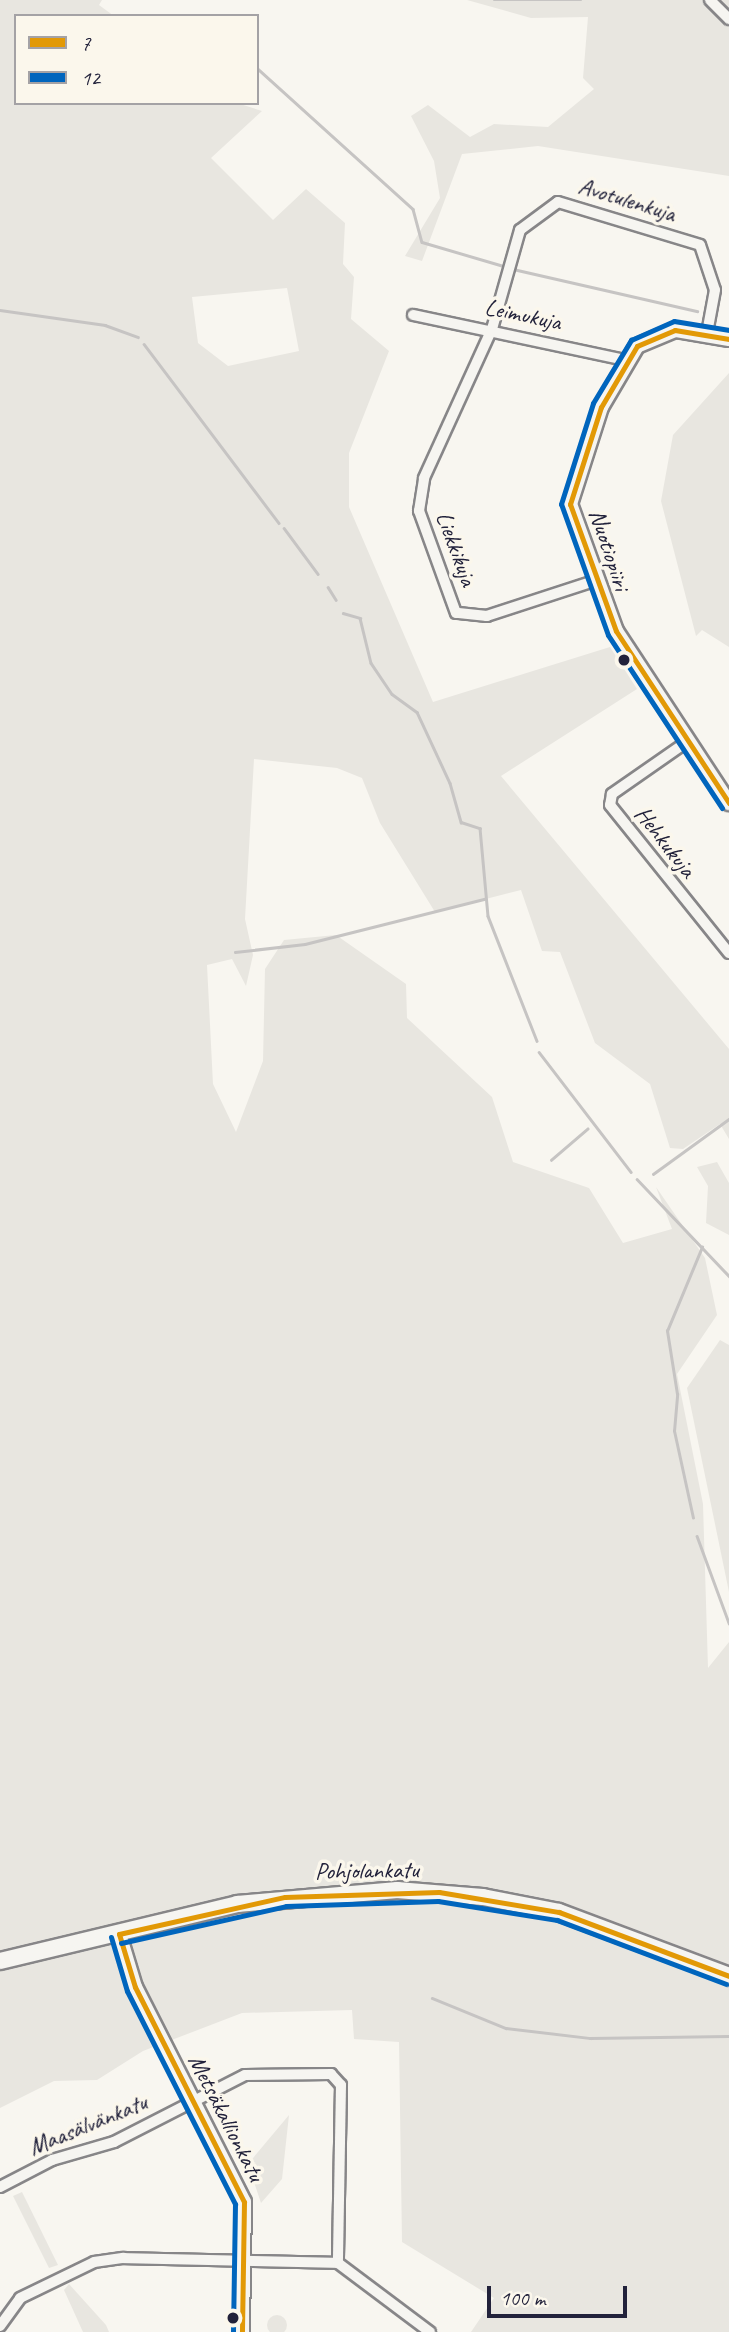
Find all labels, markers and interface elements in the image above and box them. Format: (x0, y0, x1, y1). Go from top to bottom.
legend (14, 14, 259, 105)
text: 7 (81, 30, 90, 56)
text: 12 (81, 65, 100, 91)
street label: Avotulenkuja (575, 172, 679, 228)
street label: Leimukuja (482, 293, 564, 337)
street label: Nuotiopiiri (582, 506, 636, 594)
street label: Liekkikuja (429, 508, 483, 590)
unlabelled marker (617, 653, 631, 667)
street label: Hehkukuja (628, 800, 702, 884)
street label: Pohjolankatu (315, 1856, 419, 1886)
street label: Metsäkallionkatu (182, 2050, 270, 2186)
street label: Maasälvänkatu (24, 2088, 152, 2162)
scale bar (491, 2272, 631, 2316)
text: 100 m (500, 2285, 545, 2311)
unlabelled marker (226, 2311, 240, 2325)

